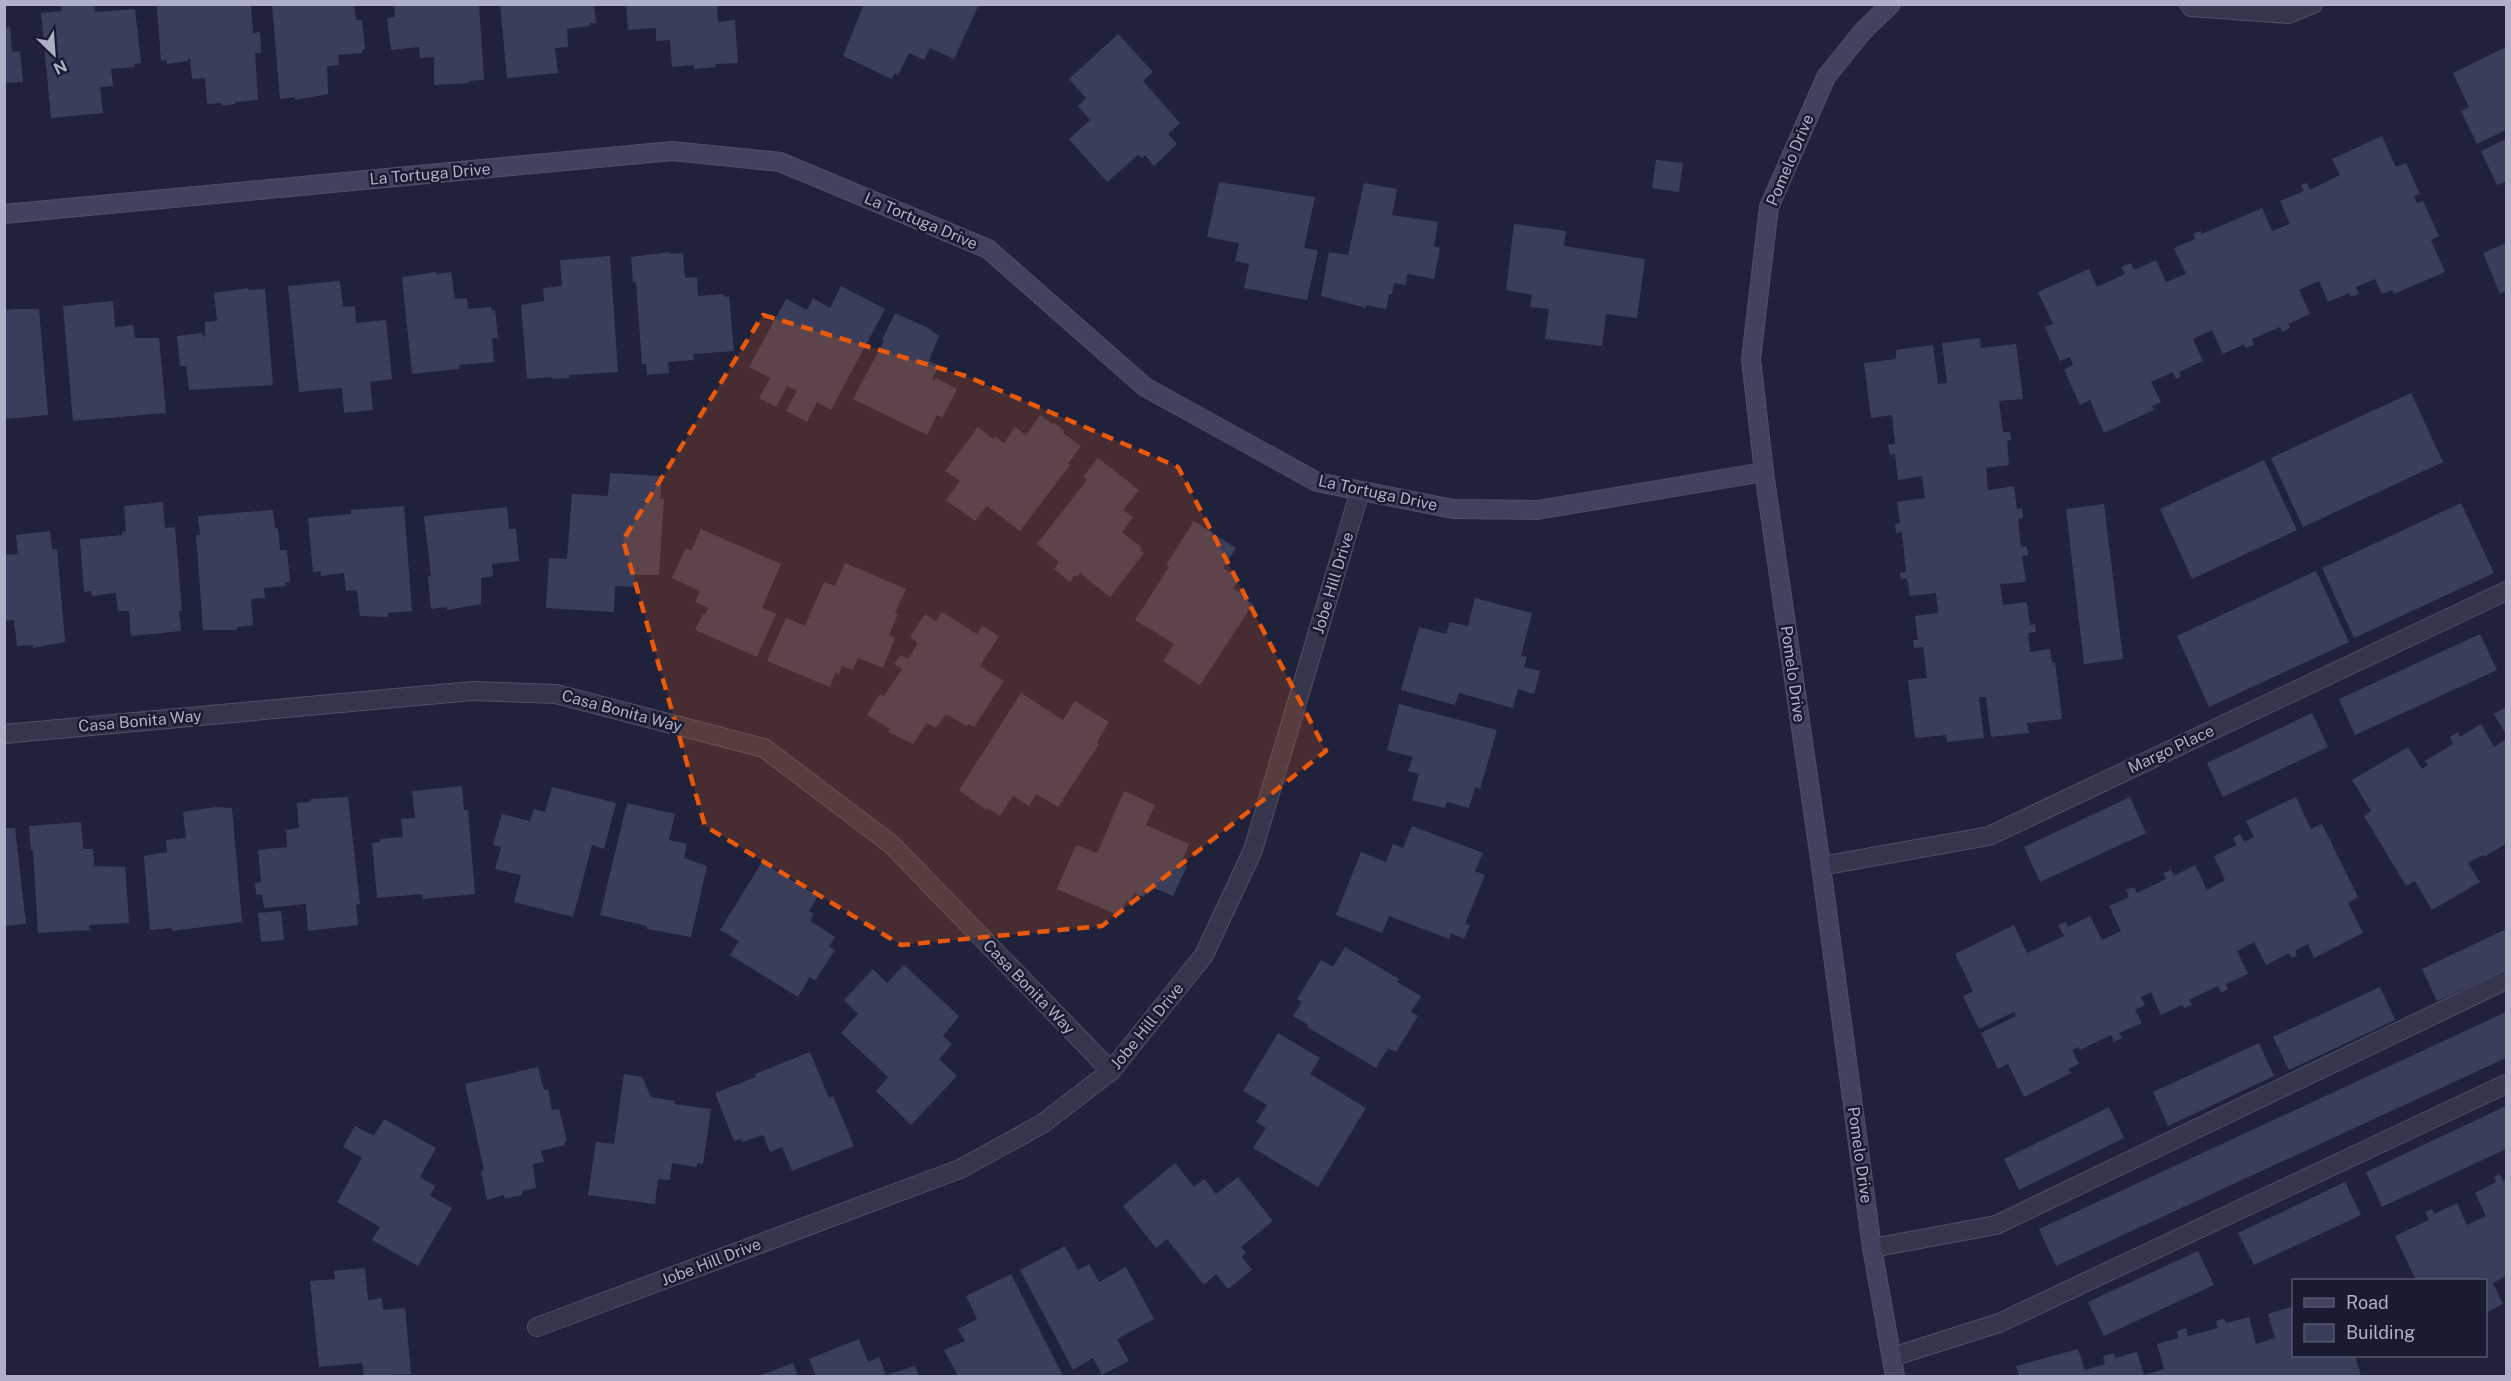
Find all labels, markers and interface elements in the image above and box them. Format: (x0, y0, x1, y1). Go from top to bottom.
north arrow (24, 24, 84, 84)
text: N (50, 56, 70, 78)
street label: Pomelo Drive (1762, 111, 1818, 209)
street label: La Tortuga Drive (369, 159, 491, 189)
street label: La Tortuga Drive (861, 189, 981, 253)
street label: La Tortuga Drive (1317, 471, 1439, 515)
street label: Jobe Hill Drive (1308, 530, 1358, 636)
street label: Pomelo Drive (1777, 624, 1809, 724)
street label: Casa Bonita Way (560, 686, 685, 736)
street label: Casa Bonita Way (78, 706, 203, 736)
street label: Margo Place (2125, 721, 2217, 777)
street label: Casa Bonita Way (979, 936, 1079, 1038)
street label: Jobe Hill Drive (1106, 979, 1188, 1073)
street label: Pomelo Drive (1844, 1105, 1876, 1205)
street label: Jobe Hill Drive (658, 1234, 764, 1290)
legend (2292, 1279, 2487, 1357)
text: Road (2346, 1292, 2389, 1313)
text: Building (2346, 1322, 2415, 1343)

